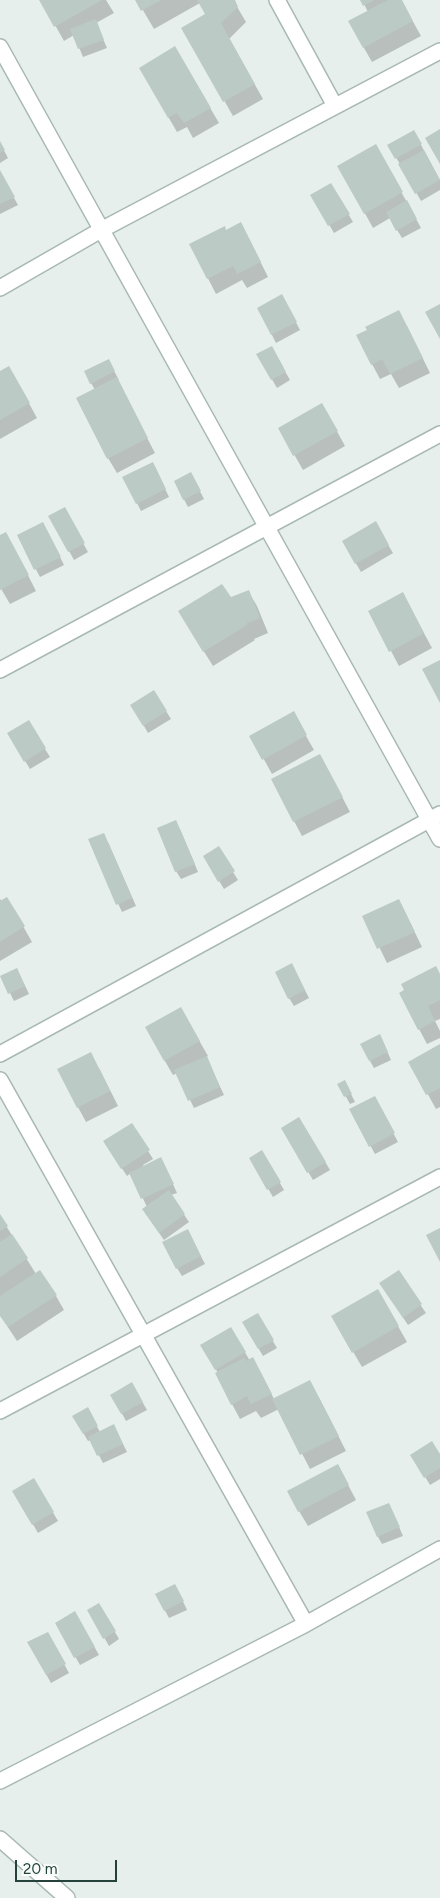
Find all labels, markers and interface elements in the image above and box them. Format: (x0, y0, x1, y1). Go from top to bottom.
scale bar (18, 1850, 120, 1882)
text: 20 m (23, 1860, 57, 1878)

